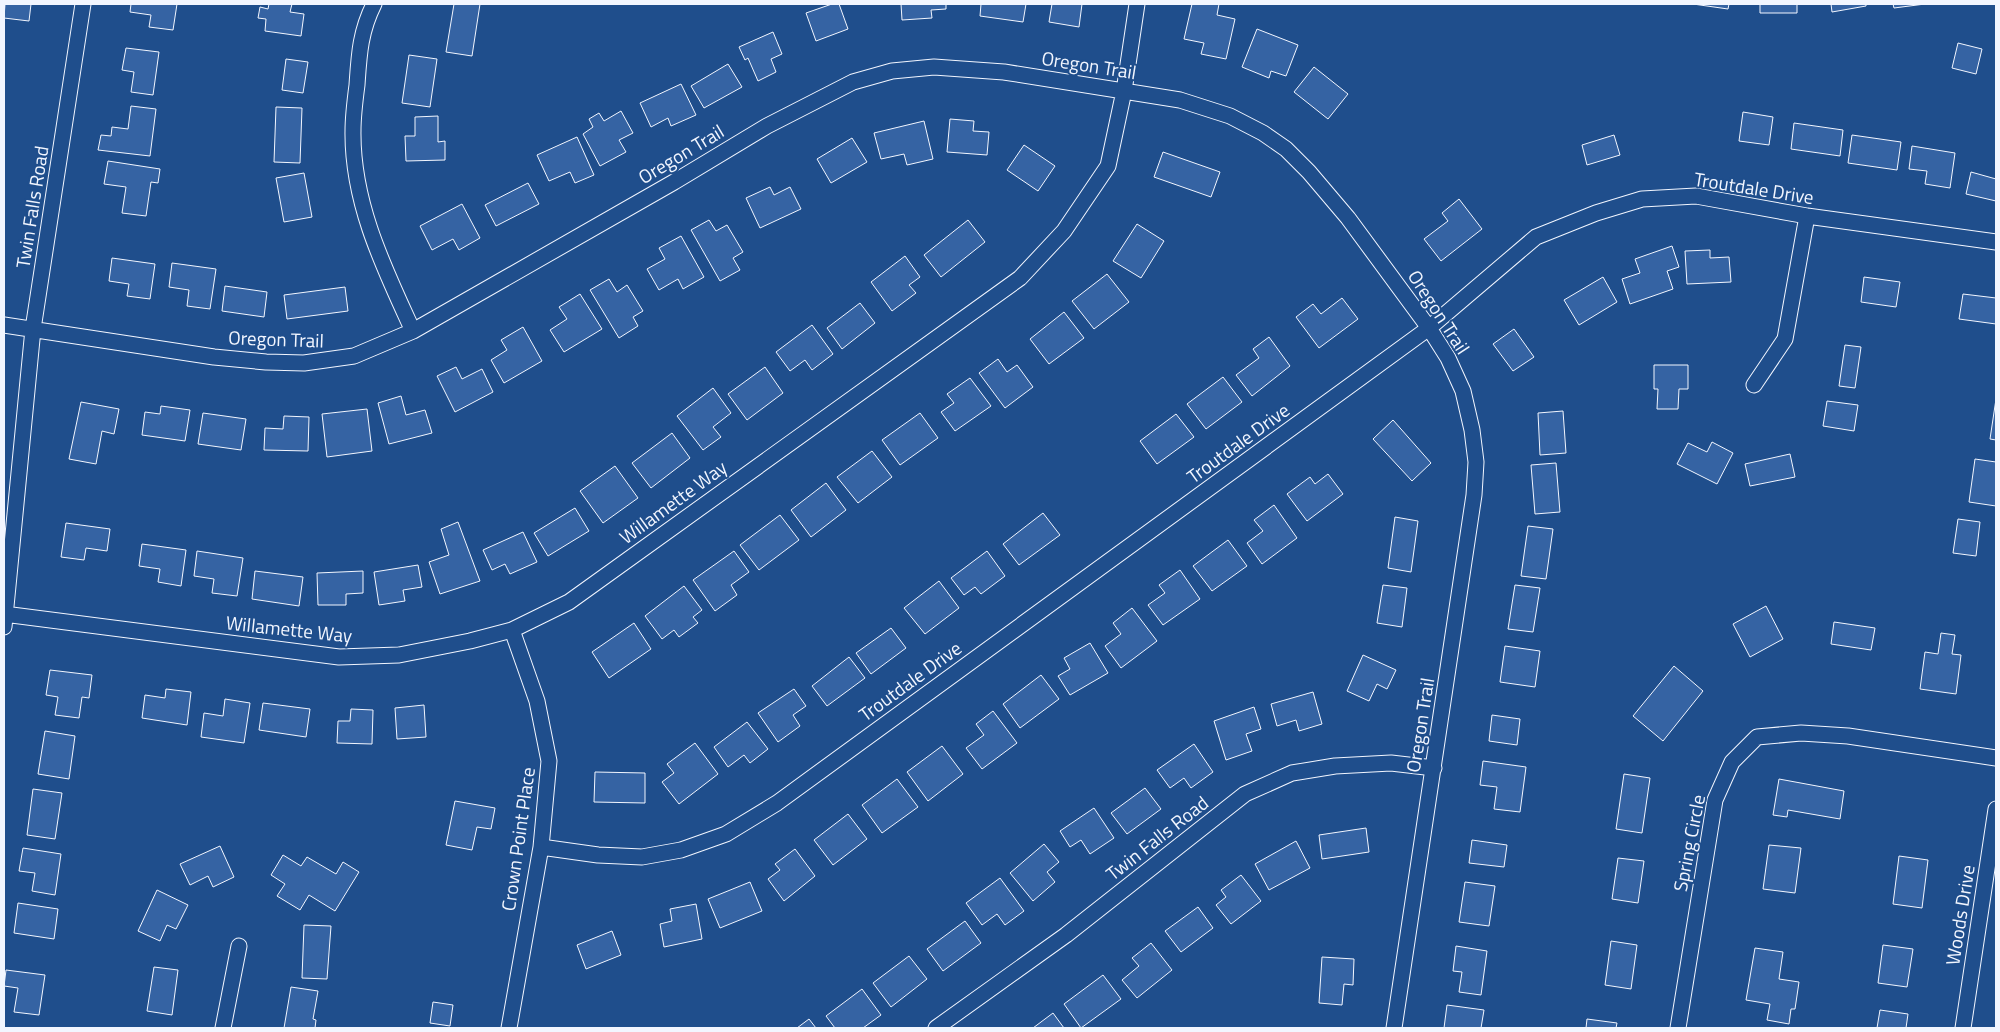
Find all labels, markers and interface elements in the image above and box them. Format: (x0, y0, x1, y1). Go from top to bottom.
street label: Oregon Trail (1040, 43, 1139, 86)
street label: Oregon Trail (632, 116, 729, 191)
street label: Twin Falls Road (8, 144, 55, 270)
street label: Troutdale Drive (1692, 164, 1816, 211)
street label: Oregon Trail (1401, 264, 1478, 360)
street label: Oregon Trail (228, 322, 324, 355)
street label: Troutdale Drive (1180, 395, 1295, 490)
street label: Willamette Way (613, 453, 733, 551)
street label: Willamette Way (224, 607, 354, 650)
street label: Troutdale Drive (852, 633, 967, 728)
street label: Oregon Trail (1398, 675, 1441, 774)
street label: Crown Point Place (493, 765, 542, 913)
street label: Twin Falls Road (1099, 788, 1214, 887)
street label: Spring Circle (1665, 792, 1712, 894)
street label: Woods Drive (1937, 863, 1982, 967)

